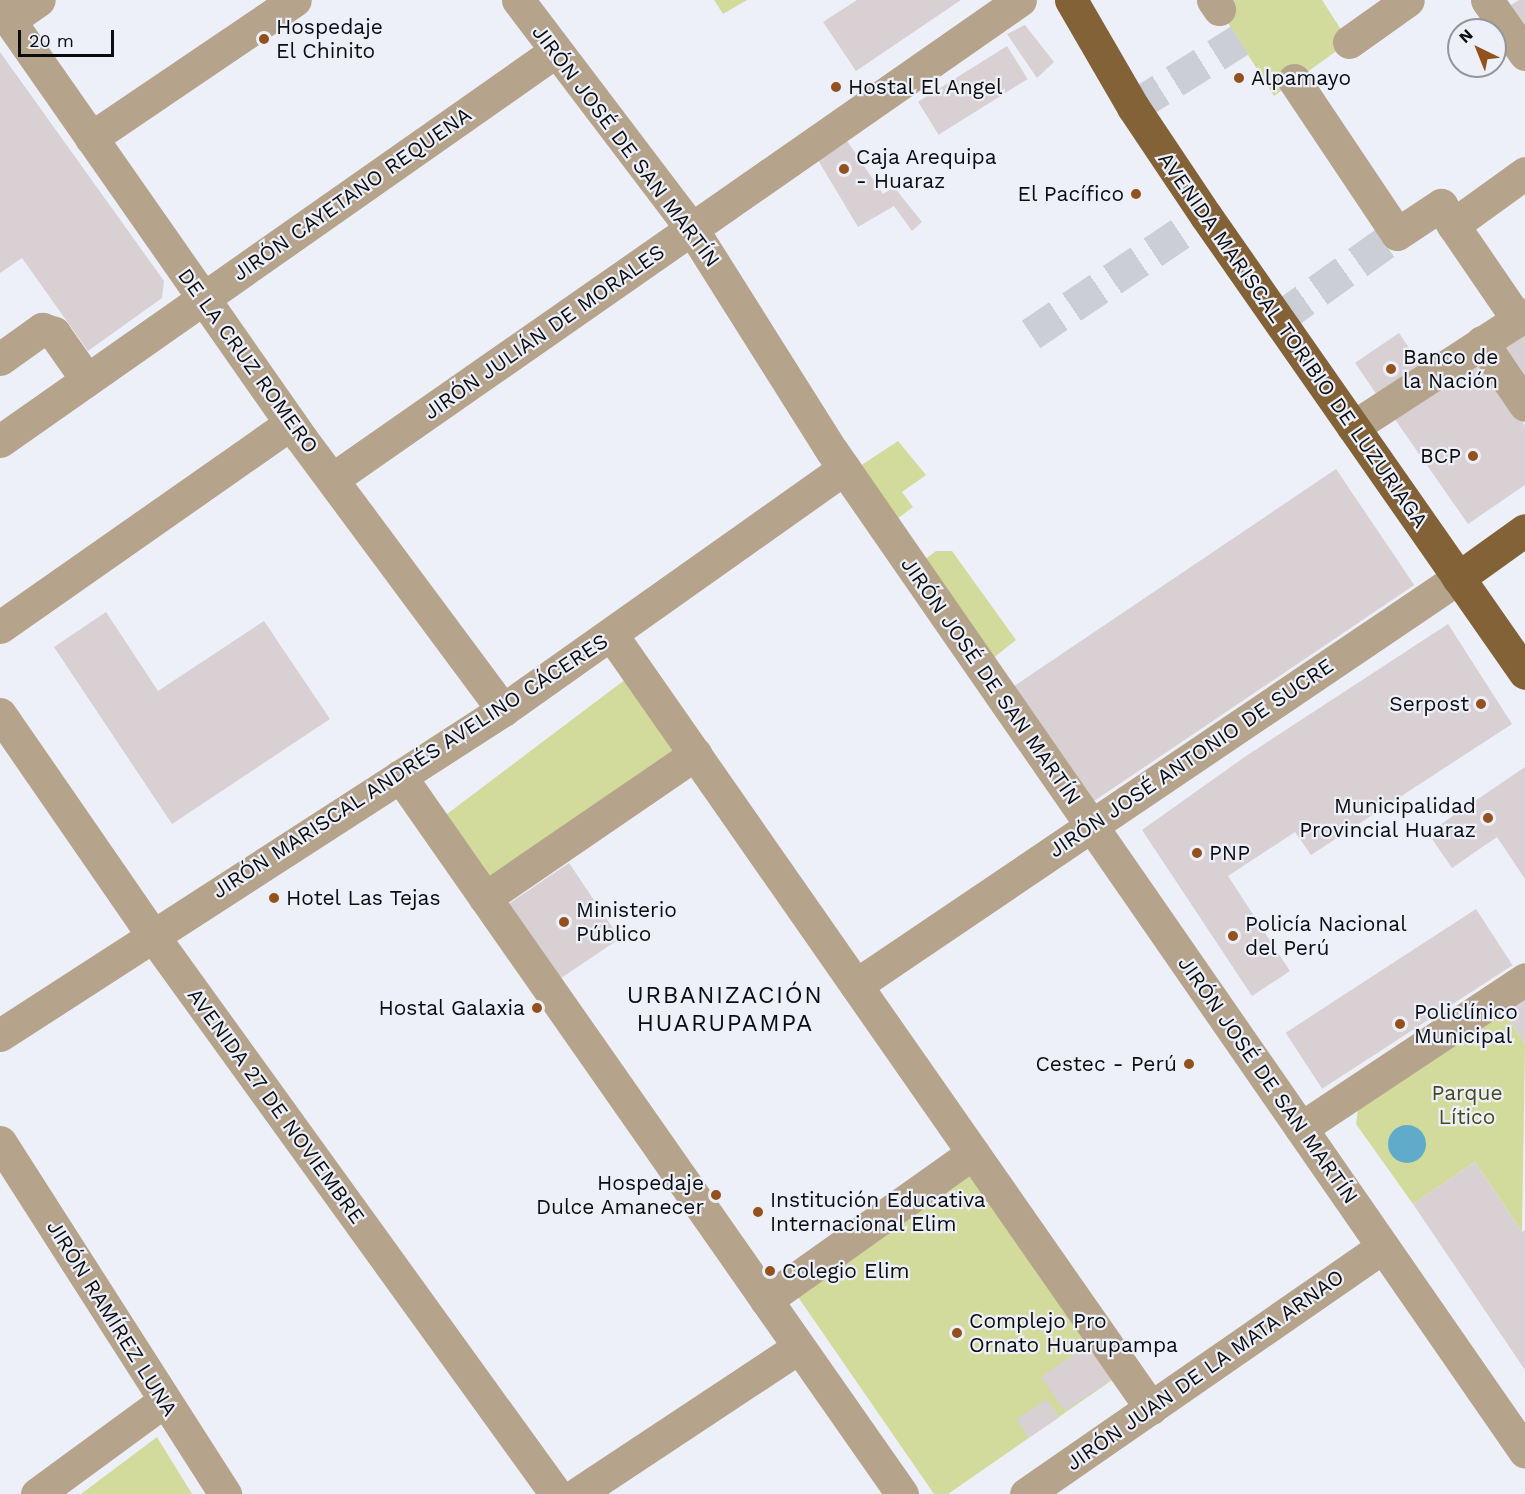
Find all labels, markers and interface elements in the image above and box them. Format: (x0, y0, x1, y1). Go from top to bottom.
place label: Hospedaje El Chinito (276, 14, 383, 64)
scale bar (21, 18, 117, 56)
north arrow (1447, 18, 1507, 78)
street label: JIRÓN JOSÉ DE SAN MARTÍN (527, 20, 725, 272)
text: N (1455, 25, 1477, 47)
text: 20 m (29, 30, 74, 51)
marker: Hospedaje El Chinito (257, 32, 271, 46)
place label: Alpamayo (1251, 65, 1351, 91)
marker: Alpamayo (1232, 71, 1246, 85)
place label: Hostal El Angel (848, 74, 1005, 100)
marker: Hostal El Angel (829, 80, 843, 94)
street label: JIRÓN CAYETANO REQUENA (228, 102, 476, 286)
place label: Caja Arequipa - Huaraz (856, 144, 998, 194)
street label: AVENIDA MARISCAL TORIBIO DE LUZURIAGA (1152, 146, 1434, 534)
marker: Caja Arequipa - Huaraz (837, 162, 851, 176)
place label: El Pacífico (1017, 181, 1124, 207)
marker: El Pacífico (1129, 187, 1143, 201)
street label: JIRÓN JULIÁN DE MORALES (418, 239, 670, 425)
street label: DE LA CRUZ ROMERO (172, 263, 324, 459)
place label: Banco de la Nación (1403, 344, 1499, 394)
marker: Banco de la Nación (1384, 362, 1398, 376)
place label: BCP (1420, 443, 1461, 469)
marker: BCP (1466, 449, 1480, 463)
street label: JIRÓN JOSÉ DE SAN MARTÍN (896, 552, 1086, 810)
street label: JIRÓN MARISCAL ANDRÉS AVELINO CÁCERES (206, 628, 614, 904)
street label: JIRÓN JOSÉ ANTONIO DE SUCRE (1043, 653, 1339, 863)
place label: Serpost (1389, 691, 1469, 717)
marker: Serpost (1474, 697, 1488, 711)
place label: Municipalidad Provincial Huaraz (1299, 793, 1476, 843)
marker: Municipalidad Provincial Huaraz (1481, 811, 1495, 825)
place label: PNP (1209, 840, 1250, 866)
marker: PNP (1190, 846, 1204, 860)
place label: Hotel Las Tejas (286, 885, 442, 911)
marker: Hotel Las Tejas (267, 891, 281, 905)
place label: Ministerio Público (576, 897, 677, 947)
place label: Policía Nacional del Perú (1245, 911, 1407, 961)
marker: Ministerio Público (557, 915, 571, 929)
marker: Policía Nacional del Perú (1226, 929, 1240, 943)
street label: JIRÓN JOSÉ DE SAN MARTÍN (1173, 951, 1363, 1209)
district label: URBANIZACIÓN HUARUPAMPA (627, 982, 823, 1038)
street label: AVENIDA 27 DE NOVIEMBRE (182, 983, 370, 1229)
place label: Hostal Galaxia (378, 995, 525, 1021)
place label: Policlínico Municipal (1414, 999, 1518, 1049)
marker: Hostal Galaxia (530, 1001, 544, 1015)
marker: Policlínico Municipal (1391, 1015, 1409, 1033)
place label: Cestec - Perú (1035, 1051, 1177, 1077)
marker: Cestec - Perú (1182, 1057, 1196, 1071)
park label: Parque Lítico (1431, 1080, 1503, 1130)
place label: Hospedaje Dulce Amanecer (535, 1170, 704, 1220)
place label: Institución Educativa Internacional Elim (770, 1187, 986, 1237)
marker: Hospedaje Dulce Amanecer (709, 1188, 723, 1202)
marker: Institución Educativa Internacional Elim (751, 1205, 765, 1219)
street label: JIRÓN RAMÍREZ LUNA (41, 1215, 183, 1421)
place label: Colegio Elim (782, 1258, 909, 1284)
street label: JIRÓN JUAN DE LA MATA ARNAO (1060, 1263, 1350, 1477)
marker: Colegio Elim (763, 1264, 777, 1278)
place label: Complejo Pro Ornato Huarupampa (969, 1308, 1178, 1358)
marker: Complejo Pro Ornato Huarupampa (950, 1326, 964, 1340)

